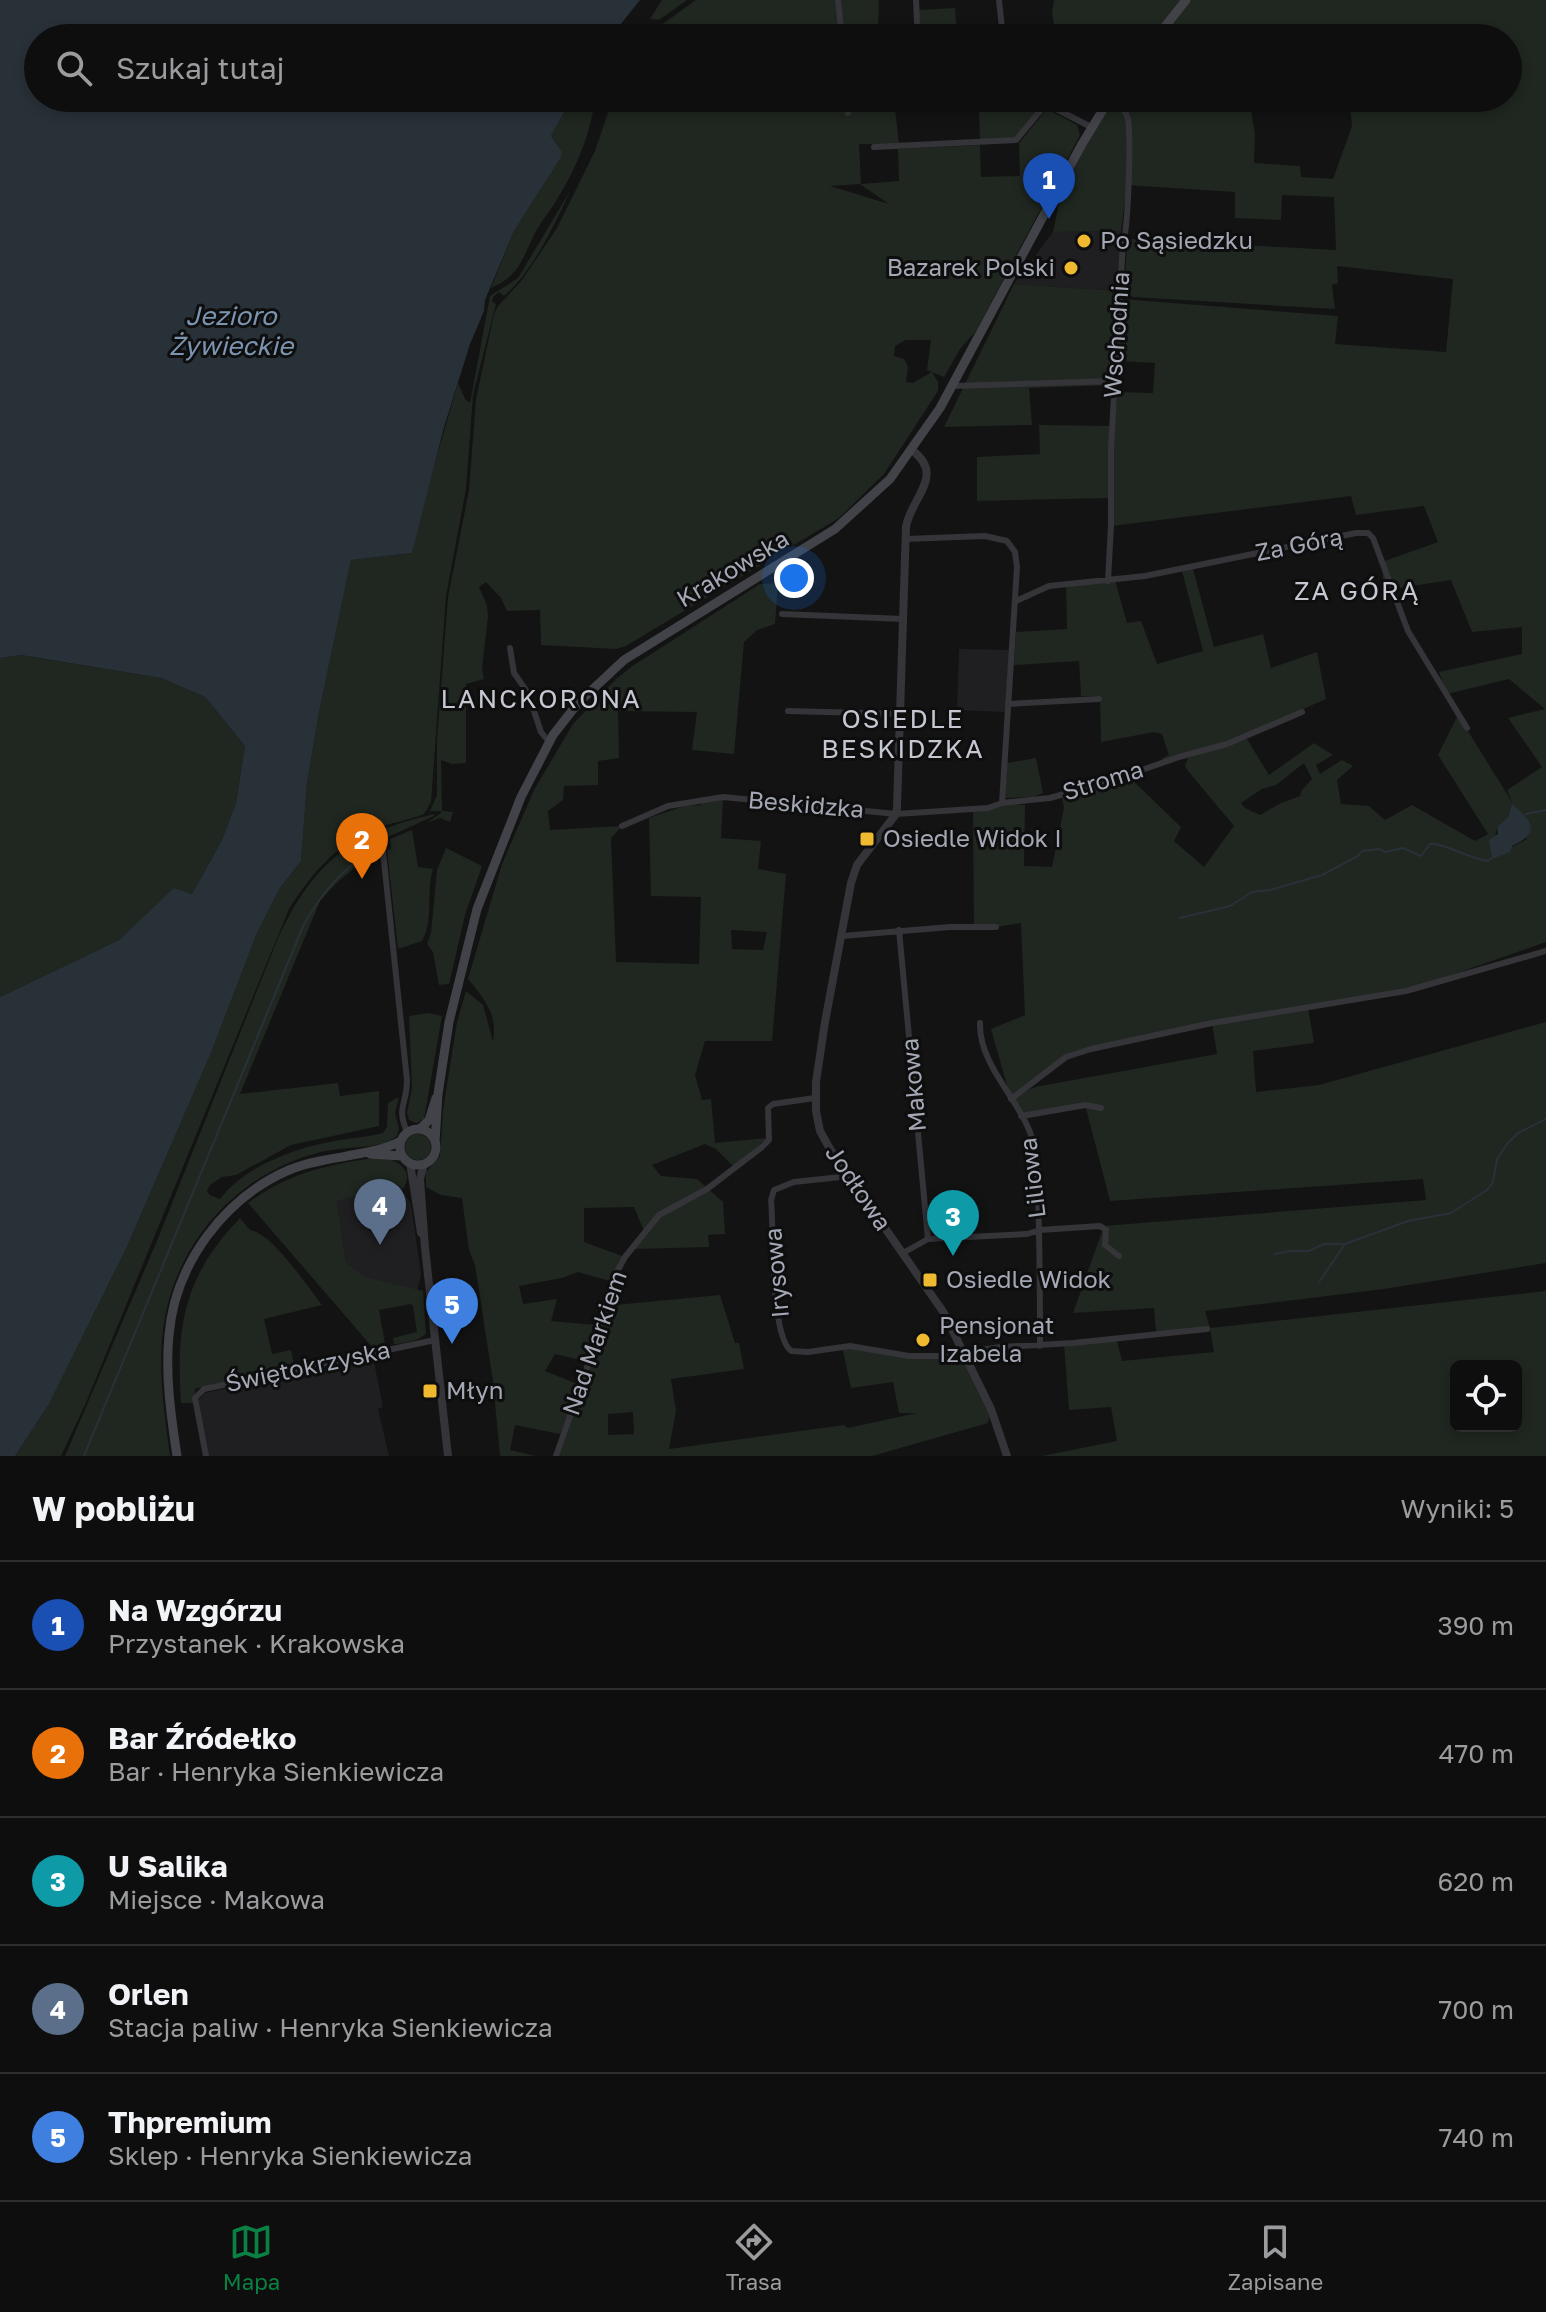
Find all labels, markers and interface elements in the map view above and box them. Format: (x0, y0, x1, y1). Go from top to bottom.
search box (24, 24, 1522, 112)
icon: search (52, 46, 96, 90)
text: Szukaj tutaj (116, 50, 285, 86)
pin: 1 (1023, 153, 1075, 219)
place label: Po Sąsiedzku (1100, 225, 1253, 254)
marker: Po Sąsiedzku (1075, 232, 1093, 250)
place label: Bazarek Polski (887, 252, 1055, 281)
marker: Bazarek Polski (1062, 259, 1080, 277)
street label: Wschodnia (1097, 271, 1134, 399)
water label: Jezioro Żywieckie (169, 300, 295, 361)
street label: Za Górą (1253, 521, 1345, 566)
street label: Krakowska (671, 523, 793, 612)
your location (774, 558, 814, 598)
district label: ZA GÓRĄ (1294, 575, 1420, 606)
district label: LANCKORONA (440, 683, 642, 714)
district label: OSIEDLE BESKIDZKA (821, 703, 985, 764)
street label: Stroma (1059, 754, 1146, 806)
street label: Beskidzka (747, 784, 865, 823)
pin: 2 (336, 813, 388, 879)
place label: Osiedle Widok I (883, 823, 1062, 852)
marker: Osiedle Widok I (858, 830, 876, 848)
street label: Makowa (894, 1037, 931, 1133)
street label: Liliowa (1012, 1136, 1051, 1220)
street label: Jodłowa (820, 1139, 898, 1236)
pin: 4 (354, 1179, 406, 1245)
pin: 3 (927, 1190, 979, 1256)
street label: Irysowa (757, 1227, 794, 1319)
place label: Osiedle Widok (946, 1264, 1111, 1293)
street label: Nad Markiem (555, 1266, 632, 1419)
marker: Osiedle Widok (921, 1271, 939, 1289)
pin: 5 (426, 1278, 478, 1344)
place label: Pensjonat Izabela (939, 1310, 1054, 1367)
marker: Pensjonat Izabela (914, 1331, 932, 1349)
street label: Świętokrzyska (223, 1334, 393, 1397)
map controls (1450, 1360, 1522, 1432)
button: locate (1450, 1360, 1522, 1432)
place label: Młyn (446, 1375, 503, 1404)
marker: Młyn (421, 1382, 439, 1400)
text: W pobliżu (32, 1488, 195, 1528)
text: Wyniki: 5 (1400, 1493, 1514, 1524)
text: Na Wzgórzu (108, 1592, 282, 1628)
text: 1 (51, 1610, 65, 1641)
text: 390 m (1437, 1610, 1514, 1641)
text: Przystanek · Krakowska (108, 1628, 405, 1659)
text: Bar Źródełko (108, 1720, 297, 1756)
text: 2 (50, 1738, 66, 1769)
text: 470 m (1439, 1738, 1514, 1769)
text: Bar · Henryka Sienkiewicza (108, 1756, 444, 1787)
text: U Salika (108, 1848, 228, 1884)
text: 3 (50, 1866, 66, 1897)
text: 620 m (1438, 1866, 1514, 1897)
text: Miejsce · Makowa (108, 1884, 325, 1915)
text: Orlen (108, 1976, 189, 2012)
text: 4 (50, 1994, 66, 2025)
text: 700 m (1438, 1994, 1514, 2025)
text: Stacja paliw · Henryka Sienkiewicza (108, 2012, 553, 2043)
text: Thpremium (108, 2104, 272, 2140)
text: 5 (50, 2122, 66, 2153)
text: 740 m (1439, 2122, 1514, 2153)
text: Sklep · Henryka Sienkiewicza (108, 2140, 473, 2171)
tab: Mapa (223, 2220, 280, 2295)
tab: Trasa (726, 2220, 782, 2295)
tab: Zapisane (1228, 2220, 1323, 2295)

